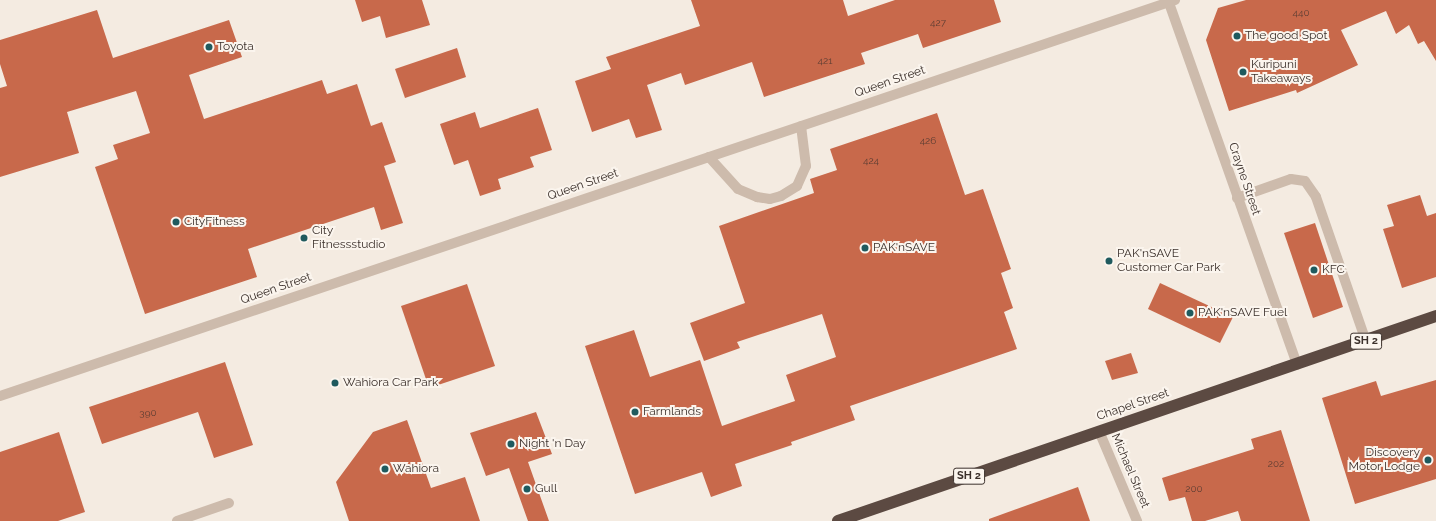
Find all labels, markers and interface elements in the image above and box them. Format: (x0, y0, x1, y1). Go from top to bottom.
house number: 440 (1292, 7, 1310, 19)
house number: 427 (930, 17, 946, 29)
place label: The good Spot (1245, 29, 1327, 43)
marker: The good Spot (1232, 31, 1242, 41)
place label: Toyota (217, 40, 254, 54)
marker: Toyota (204, 42, 214, 52)
house number: 421 (818, 55, 832, 67)
place label: Kuripuni Takeaways (1251, 58, 1311, 86)
street label: Queen Street (853, 63, 927, 101)
marker: Kuripuni Takeaways (1238, 67, 1248, 77)
house number: 426 (920, 135, 936, 147)
street label: Crayne Street (1225, 141, 1263, 217)
house number: 424 (863, 155, 879, 167)
street label: Queen Street (546, 166, 620, 204)
place label: CityFitness (184, 215, 245, 229)
marker: CityFitness (171, 217, 181, 227)
place label: City Fitnessstudio (312, 224, 385, 252)
marker: City Fitnessstudio (299, 233, 309, 243)
place label: PAK'nSAVE (873, 241, 935, 255)
marker: PAK'nSAVE (860, 243, 870, 253)
place label: PAK'nSAVE Customer Car Park (1117, 247, 1221, 275)
marker: PAK'nSAVE Customer Car Park (1104, 256, 1114, 266)
place label: KFC (1322, 263, 1345, 277)
marker: KFC (1309, 265, 1319, 275)
street label: Queen Street (239, 270, 313, 308)
place label: PAK'nSAVE Fuel (1198, 306, 1287, 320)
marker: PAK'nSAVE Fuel (1185, 308, 1195, 318)
road number: SH 2 (1350, 332, 1382, 350)
place label: Wahiora Car Park (343, 376, 439, 390)
marker: Wahiora Car Park (330, 378, 340, 388)
street label: Chapel Street (1095, 386, 1171, 424)
place label: Farmlands (643, 405, 701, 419)
house number: 390 (139, 407, 157, 419)
marker: Farmlands (630, 407, 640, 417)
street label: Michael Street (1108, 431, 1152, 511)
place label: Night 'n Day (519, 437, 586, 451)
marker: Night 'n Day (506, 439, 516, 449)
place label: Discovery Motor Lodge (1348, 446, 1420, 474)
marker: Discovery Motor Lodge (1423, 455, 1433, 465)
house number: 202 (1268, 458, 1284, 470)
place label: Wahiora (393, 462, 439, 476)
marker: Wahiora (380, 464, 390, 474)
road number: SH 2 (953, 467, 985, 485)
place label: Gull (535, 482, 557, 496)
house number: 200 (1185, 483, 1203, 495)
marker: Gull (522, 484, 532, 494)

